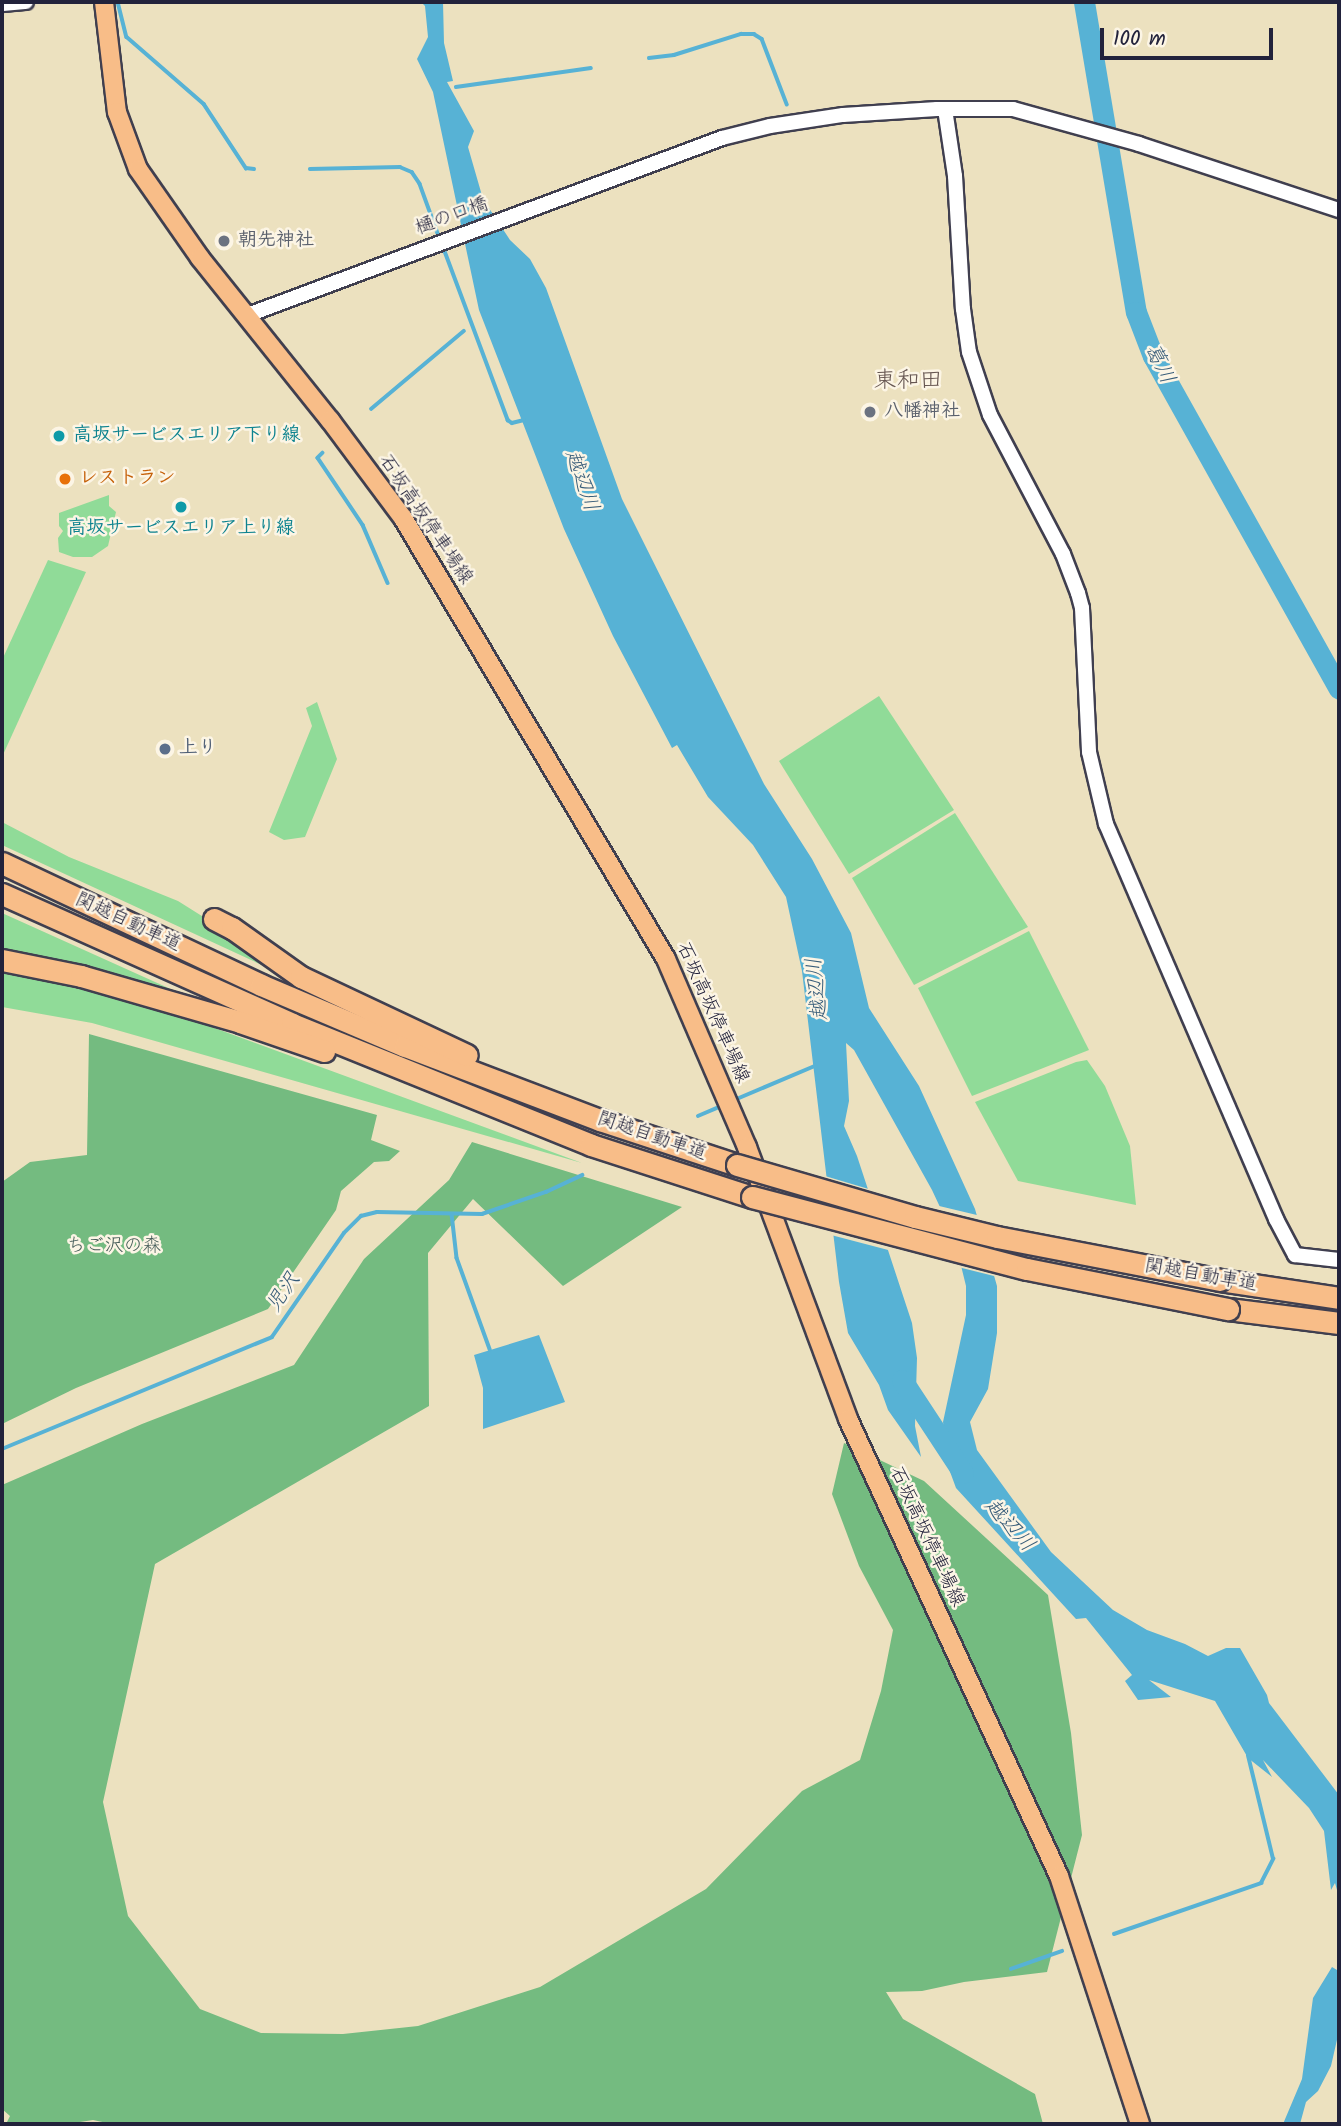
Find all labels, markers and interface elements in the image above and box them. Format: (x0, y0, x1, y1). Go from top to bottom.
scale bar (1103, 14, 1276, 58)
text: 100 m (1113, 23, 1166, 56)
street label: 樋の口橋 (412, 193, 492, 241)
place label: 朝先神社 (238, 230, 314, 252)
marker: 朝先神社 (216, 233, 232, 249)
water label: 葛川 (1138, 340, 1180, 388)
district label: 東和田 (874, 367, 942, 395)
place label: 八幡神社 (884, 401, 960, 423)
marker: 八幡神社 (862, 404, 878, 420)
place label: 高坂サービスエリア下り線 (73, 425, 301, 447)
marker: 高坂サービスエリア下り線 (51, 428, 67, 444)
water label: 越辺川 (559, 447, 603, 515)
street label: 石坂高坂停車場線 (373, 451, 477, 589)
place label: レストラン (79, 468, 174, 490)
marker: レストラン (57, 471, 73, 487)
marker: 高坂サービスエリア上り線 (173, 499, 189, 515)
place label: 高坂サービスエリア上り線 (67, 518, 295, 540)
place label: 上り (179, 738, 217, 760)
marker: 上り (157, 741, 173, 757)
street label: 関越自動車道 (72, 889, 184, 957)
street label: 石坂高坂停車場線 (671, 939, 753, 1087)
water label: 越辺川 (802, 956, 834, 1022)
street label: 関越自動車道 (594, 1108, 710, 1166)
park label: ちご沢の森 (67, 1236, 161, 1258)
street label: 関越自動車道 (1143, 1255, 1259, 1297)
water label: 児沢 (262, 1269, 306, 1317)
street label: 石坂高坂停車場線 (884, 1463, 968, 1611)
water label: 越辺川 (979, 1494, 1039, 1558)

